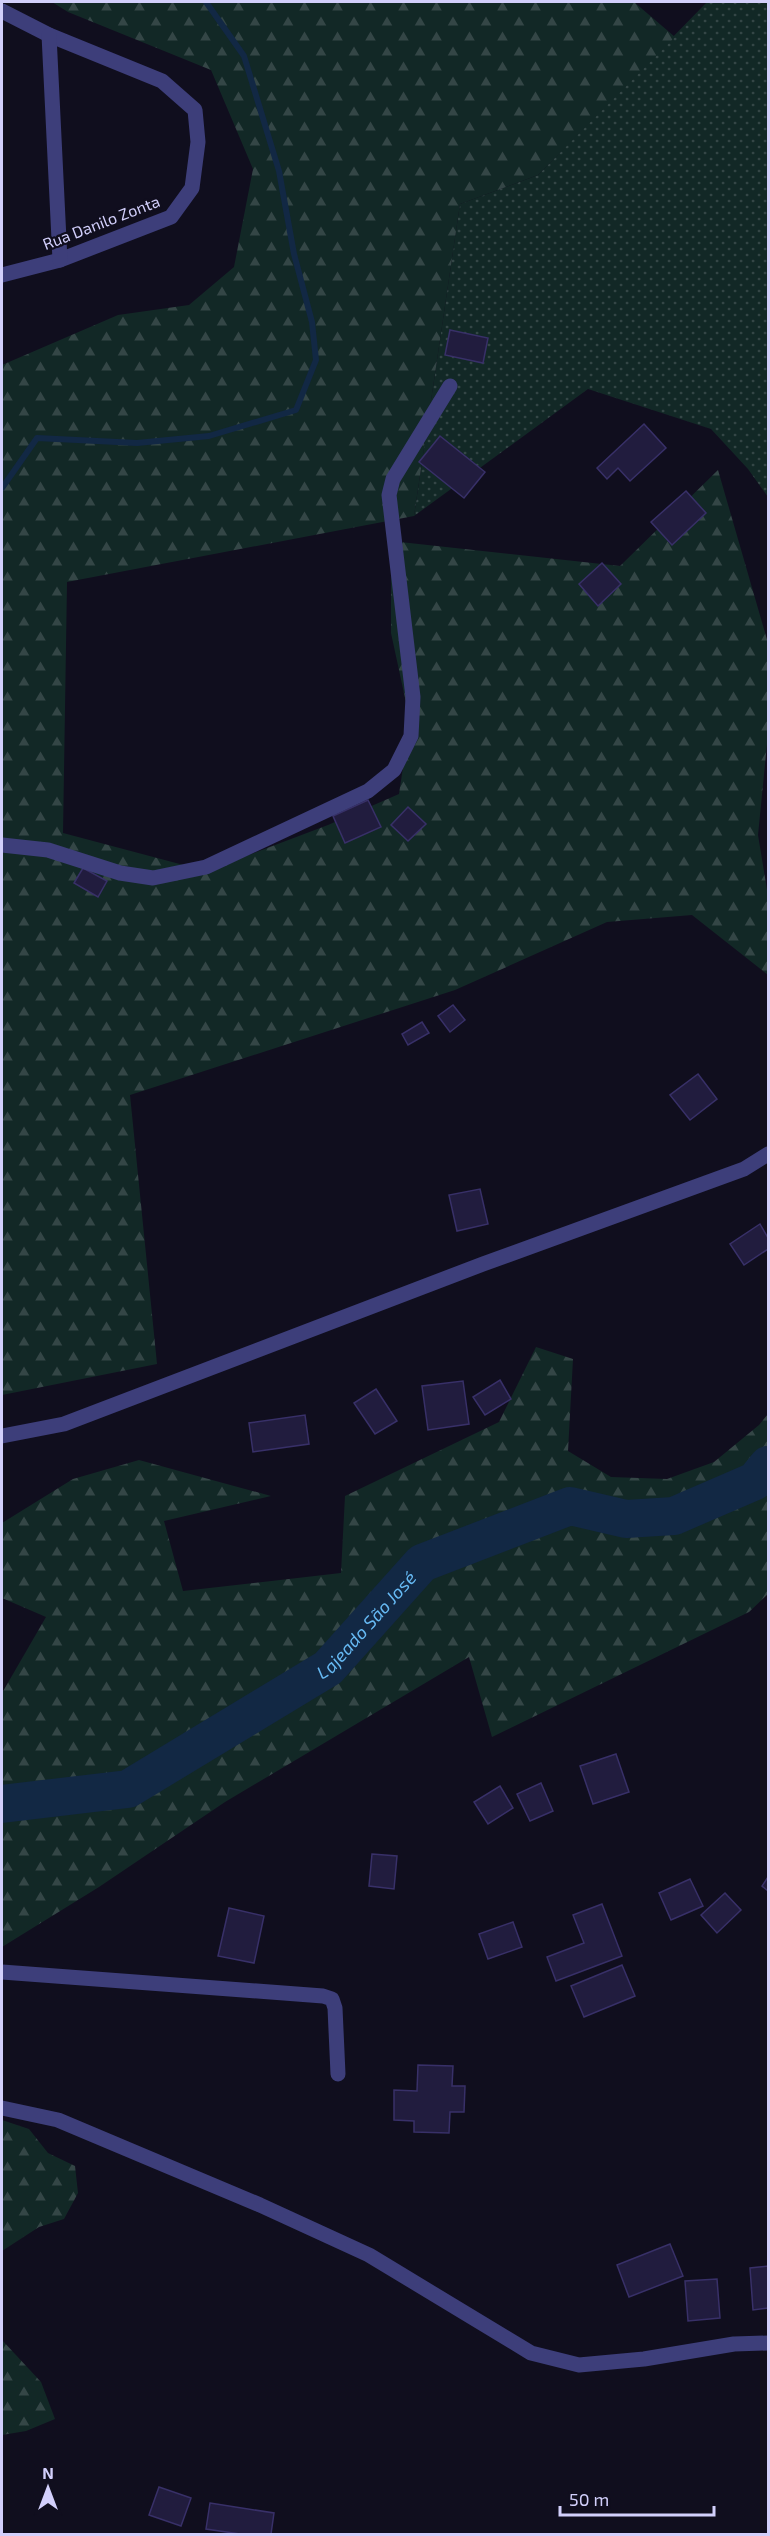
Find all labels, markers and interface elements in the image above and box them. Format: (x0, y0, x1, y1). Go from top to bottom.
street label: Rua Danilo Zonta (40, 191, 162, 253)
water label: Lajeado São José (312, 1566, 421, 1683)
north arrow (18, 2458, 78, 2518)
text: N (42, 2463, 54, 2482)
scale bar (560, 2479, 714, 2517)
text: 50 m (569, 2488, 609, 2510)

